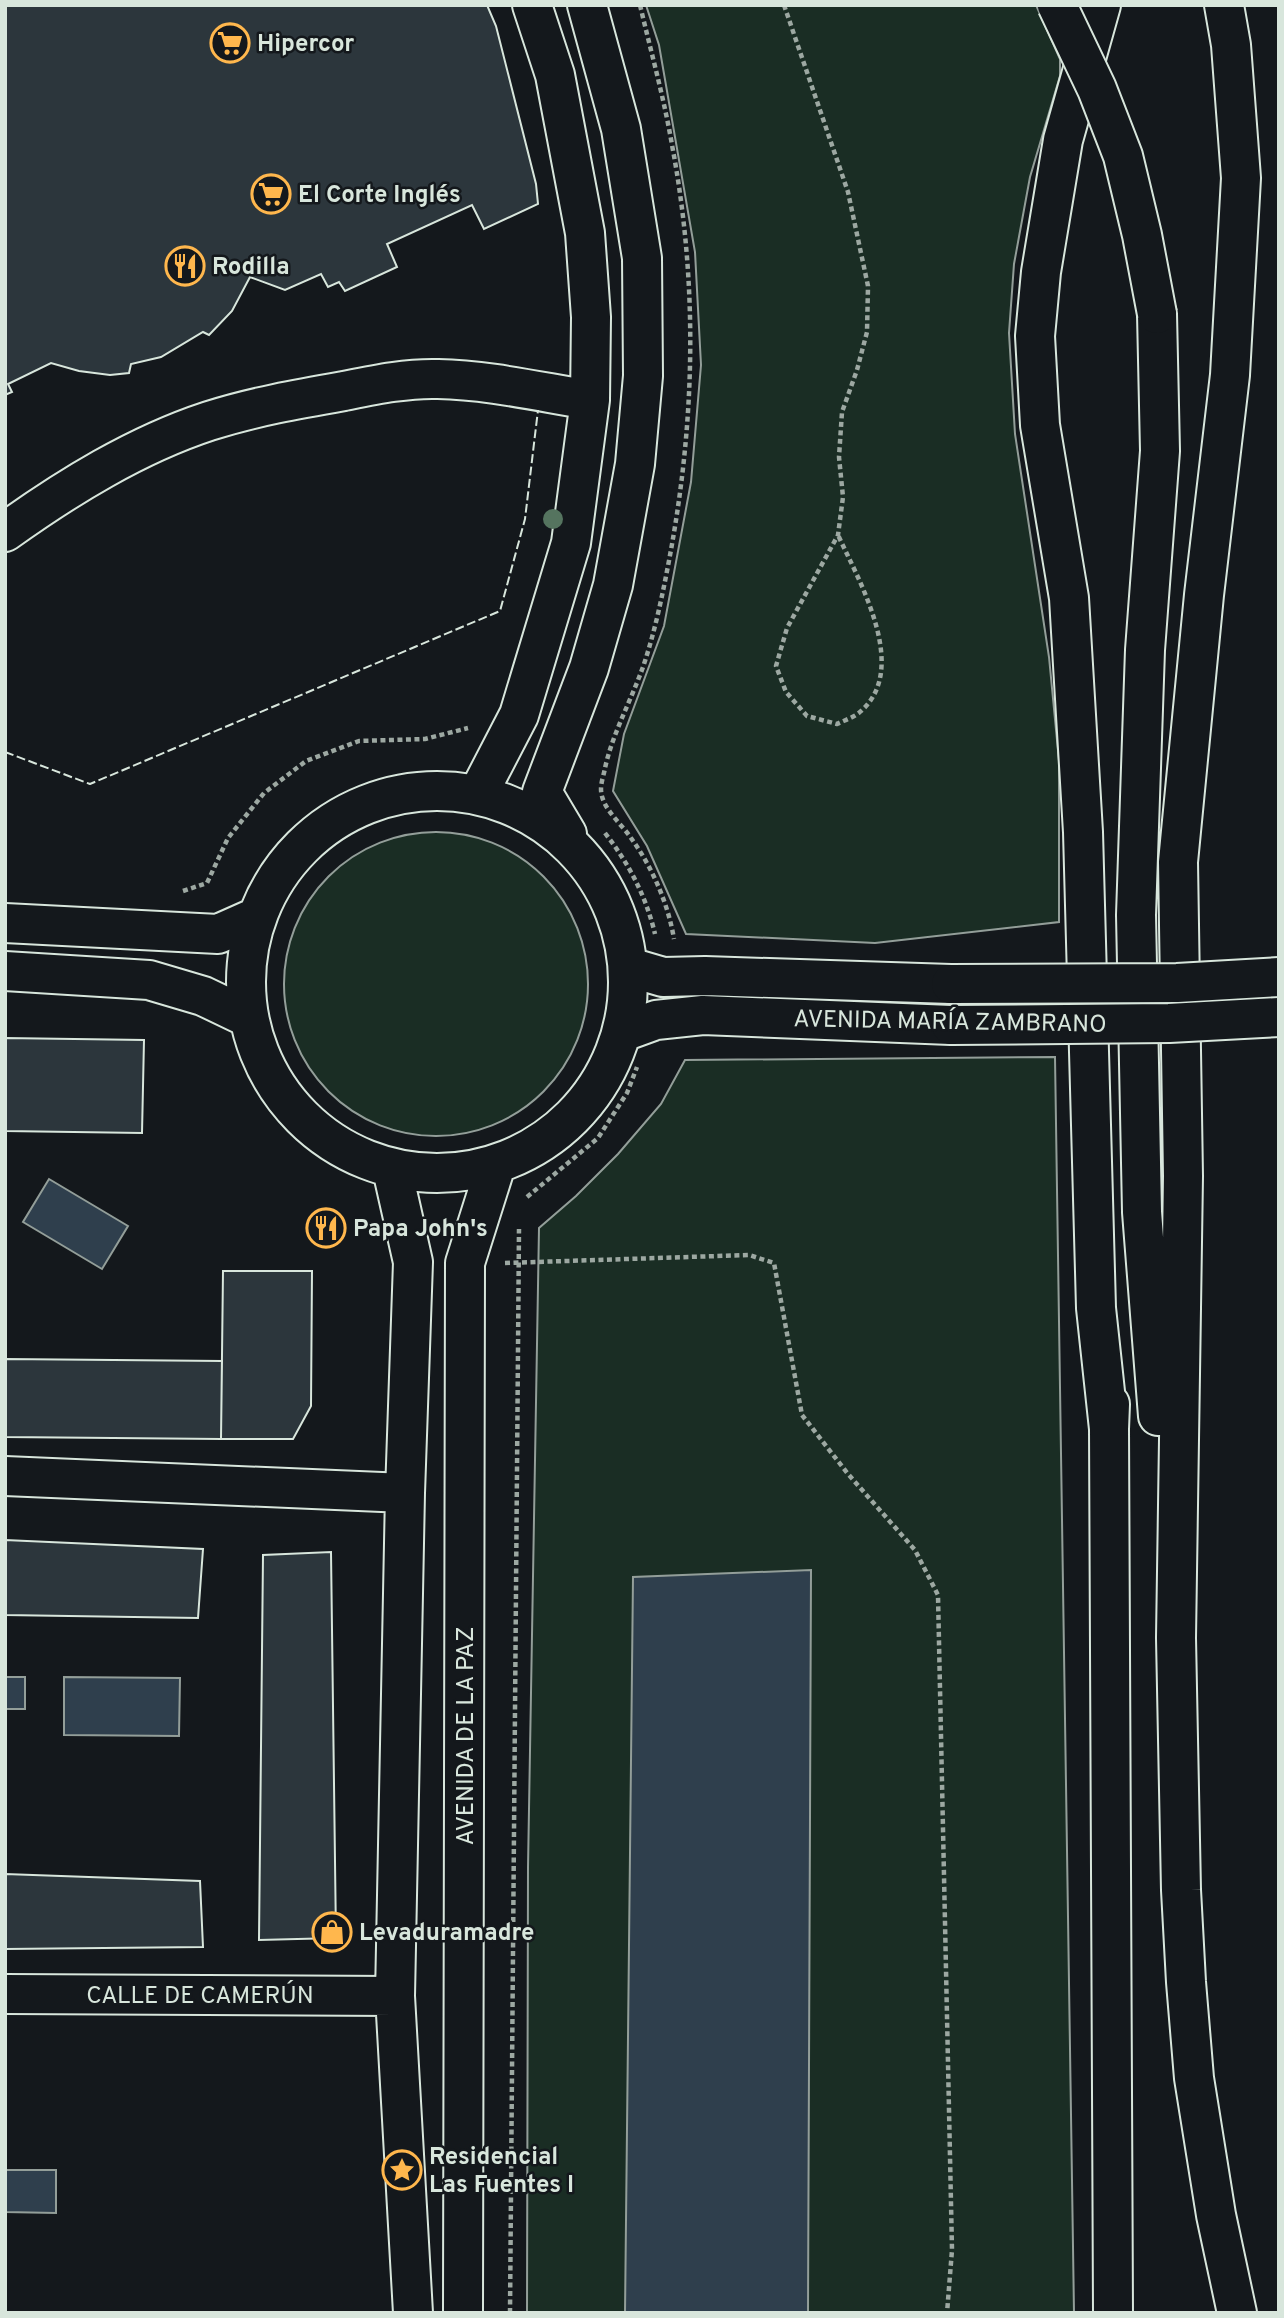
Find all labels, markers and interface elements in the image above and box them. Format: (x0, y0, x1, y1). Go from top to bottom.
supermarket icon: Hipercor (209, 22, 251, 64)
place label: Hipercor (257, 30, 354, 60)
supermarket icon: El Corte Inglés (250, 173, 292, 215)
place label: El Corte Inglés (298, 181, 461, 211)
restaurant icon: Rodilla (164, 245, 206, 287)
place label: Rodilla (212, 253, 290, 283)
street label: AVENIDA MARÍA ZAMBRANO (793, 1003, 1107, 1041)
restaurant icon: Papa John's (305, 1207, 347, 1249)
place label: Papa John's (353, 1215, 488, 1245)
street label: AVENIDA DE LA PAZ (452, 1626, 482, 1846)
shop icon: Levaduramadre (311, 1911, 353, 1953)
place label: Levaduramadre (359, 1919, 534, 1949)
street label: CALLE DE CAMERÚN (86, 1980, 314, 2012)
place label: Residencial Las Fuentes I (429, 2143, 574, 2201)
place icon: Residencial Las Fuentes I (381, 2149, 423, 2191)

